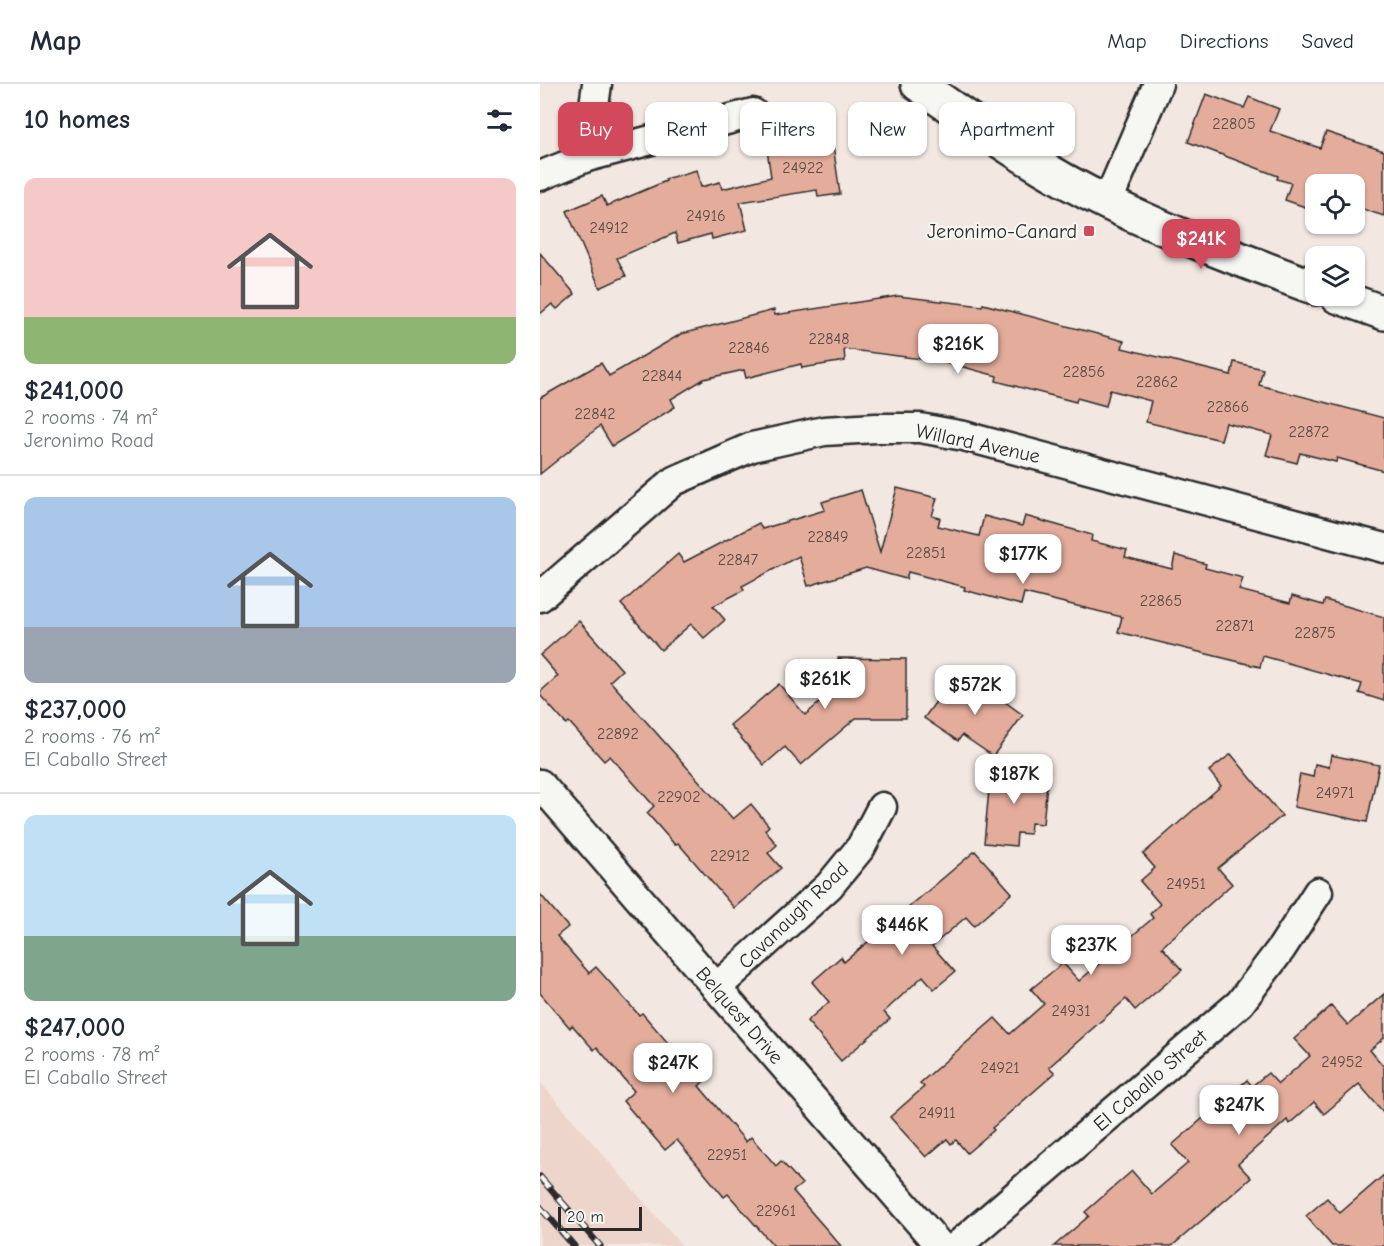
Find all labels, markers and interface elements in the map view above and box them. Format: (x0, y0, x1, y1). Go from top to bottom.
text: Map (30, 25, 81, 57)
text: Map (1107, 29, 1147, 53)
text: Directions (1180, 29, 1269, 53)
text: Saved (1302, 29, 1354, 53)
chip: Buy (558, 102, 633, 156)
chip: Rent (645, 102, 728, 156)
chip: Filters (740, 102, 836, 156)
chip: New (848, 102, 927, 156)
chip: Apartment (939, 102, 1075, 156)
icon: filters (483, 104, 516, 137)
text: 10 homes (24, 105, 130, 135)
house number: 22805 (1212, 115, 1256, 133)
house number: 24922 (782, 159, 824, 177)
map controls (1305, 174, 1365, 306)
button: locate (1305, 174, 1365, 234)
house number: 24916 (686, 207, 726, 225)
icon: home (216, 217, 324, 325)
house number: 24912 (589, 219, 629, 237)
pin: $241K (1159, 219, 1243, 270)
place label: Jeronimo-Canard (927, 220, 1077, 243)
marker: Jeronimo-Canard (1082, 224, 1096, 238)
text: $241K (1176, 227, 1226, 250)
button: layers (1305, 246, 1365, 306)
pin: $216K (916, 324, 1000, 375)
house number: 22848 (809, 330, 849, 348)
text: $216K (932, 332, 984, 355)
house number: 22846 (728, 339, 770, 357)
house number: 22856 (1063, 363, 1105, 381)
house number: 22844 (642, 367, 682, 385)
house number: 22862 (1136, 373, 1178, 391)
text: $241,000 (24, 376, 124, 406)
house number: 22866 (1207, 398, 1249, 416)
house number: 22842 (574, 405, 616, 423)
text: 2 rooms · 74 m² (24, 406, 157, 429)
street label: Willard Avenue (914, 419, 1042, 468)
house number: 22872 (1289, 423, 1329, 441)
text: Jeronimo Road (24, 429, 154, 452)
house number: 22849 (807, 528, 849, 546)
pin: $177K (981, 534, 1065, 585)
icon: home (216, 536, 324, 644)
text: $177K (998, 542, 1048, 565)
house number: 22851 (906, 544, 946, 562)
house number: 22847 (718, 551, 759, 569)
house number: 22865 (1140, 592, 1182, 610)
house number: 22871 (1216, 617, 1254, 635)
house number: 22875 (1294, 624, 1336, 642)
pin: $261K (783, 659, 867, 710)
pin: $572K (933, 665, 1017, 716)
text: $261K (799, 667, 851, 690)
text: $572K (949, 673, 1001, 696)
text: $237,000 (24, 695, 127, 725)
text: 2 rooms · 76 m² (24, 725, 160, 748)
house number: 22892 (597, 725, 639, 743)
text: El Caballo Street (24, 748, 167, 771)
pin: $187K (972, 754, 1056, 805)
text: $187K (989, 762, 1039, 785)
house number: 24971 (1316, 784, 1354, 802)
house number: 22902 (657, 788, 701, 806)
house number: 22912 (710, 847, 750, 865)
icon: home (216, 854, 324, 962)
street label: Cavanaugh Road (734, 857, 853, 974)
house number: 24951 (1166, 875, 1206, 893)
pin: $446K (860, 905, 944, 956)
text: $446K (876, 913, 928, 936)
pin: $237K (1049, 925, 1133, 976)
text: $237K (1065, 933, 1117, 956)
street label: Belquest Drive (691, 962, 788, 1069)
house number: 24931 (1052, 1002, 1090, 1020)
text: $247,000 (24, 1013, 125, 1043)
street label: El Caballo Street (1089, 1024, 1213, 1136)
text: 2 rooms · 78 m² (24, 1043, 160, 1066)
pin: $247K (631, 1043, 715, 1094)
text: $247K (647, 1051, 699, 1074)
house number: 24952 (1321, 1053, 1363, 1071)
house number: 24921 (980, 1059, 1020, 1077)
text: El Caballo Street (24, 1066, 167, 1089)
pin: $247K (1197, 1085, 1281, 1136)
text: $247K (1213, 1093, 1265, 1116)
house number: 24911 (918, 1104, 956, 1122)
house number: 22951 (707, 1146, 747, 1164)
house number: 22961 (756, 1202, 796, 1220)
scale bar (558, 1204, 642, 1232)
text: 20 m (567, 1208, 604, 1226)

